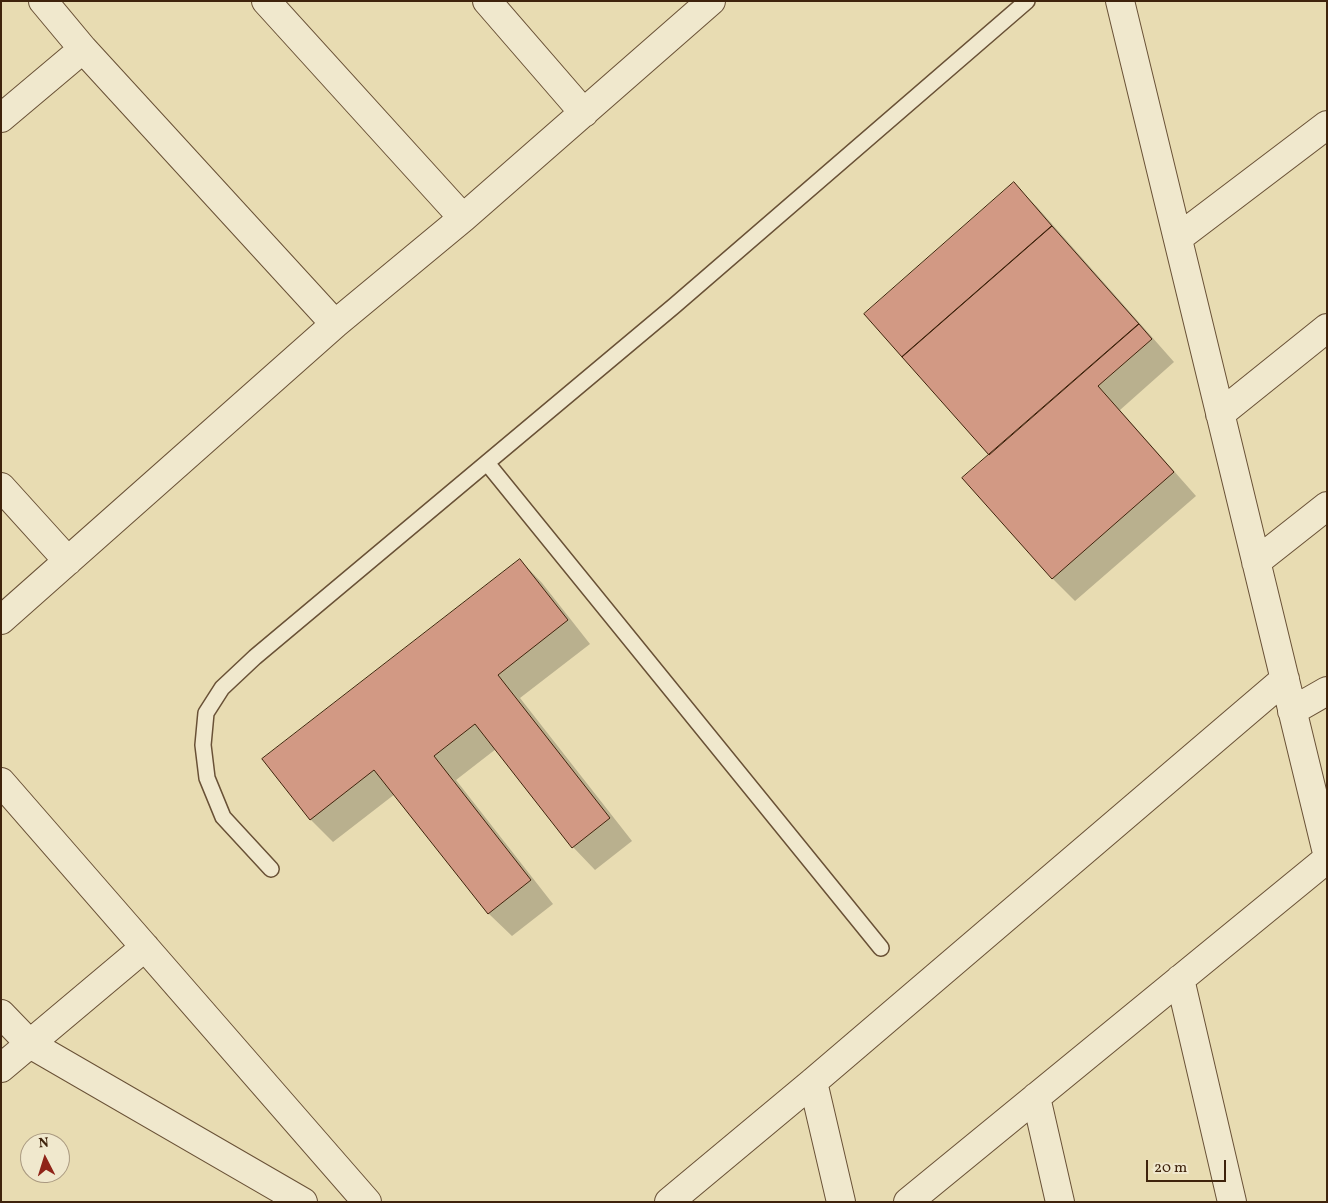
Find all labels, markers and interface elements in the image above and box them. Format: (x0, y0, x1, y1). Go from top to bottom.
north arrow (20, 1133, 70, 1183)
text: N (38, 1134, 50, 1153)
scale bar (1148, 1150, 1228, 1182)
text: 20 m (1154, 1158, 1187, 1179)

